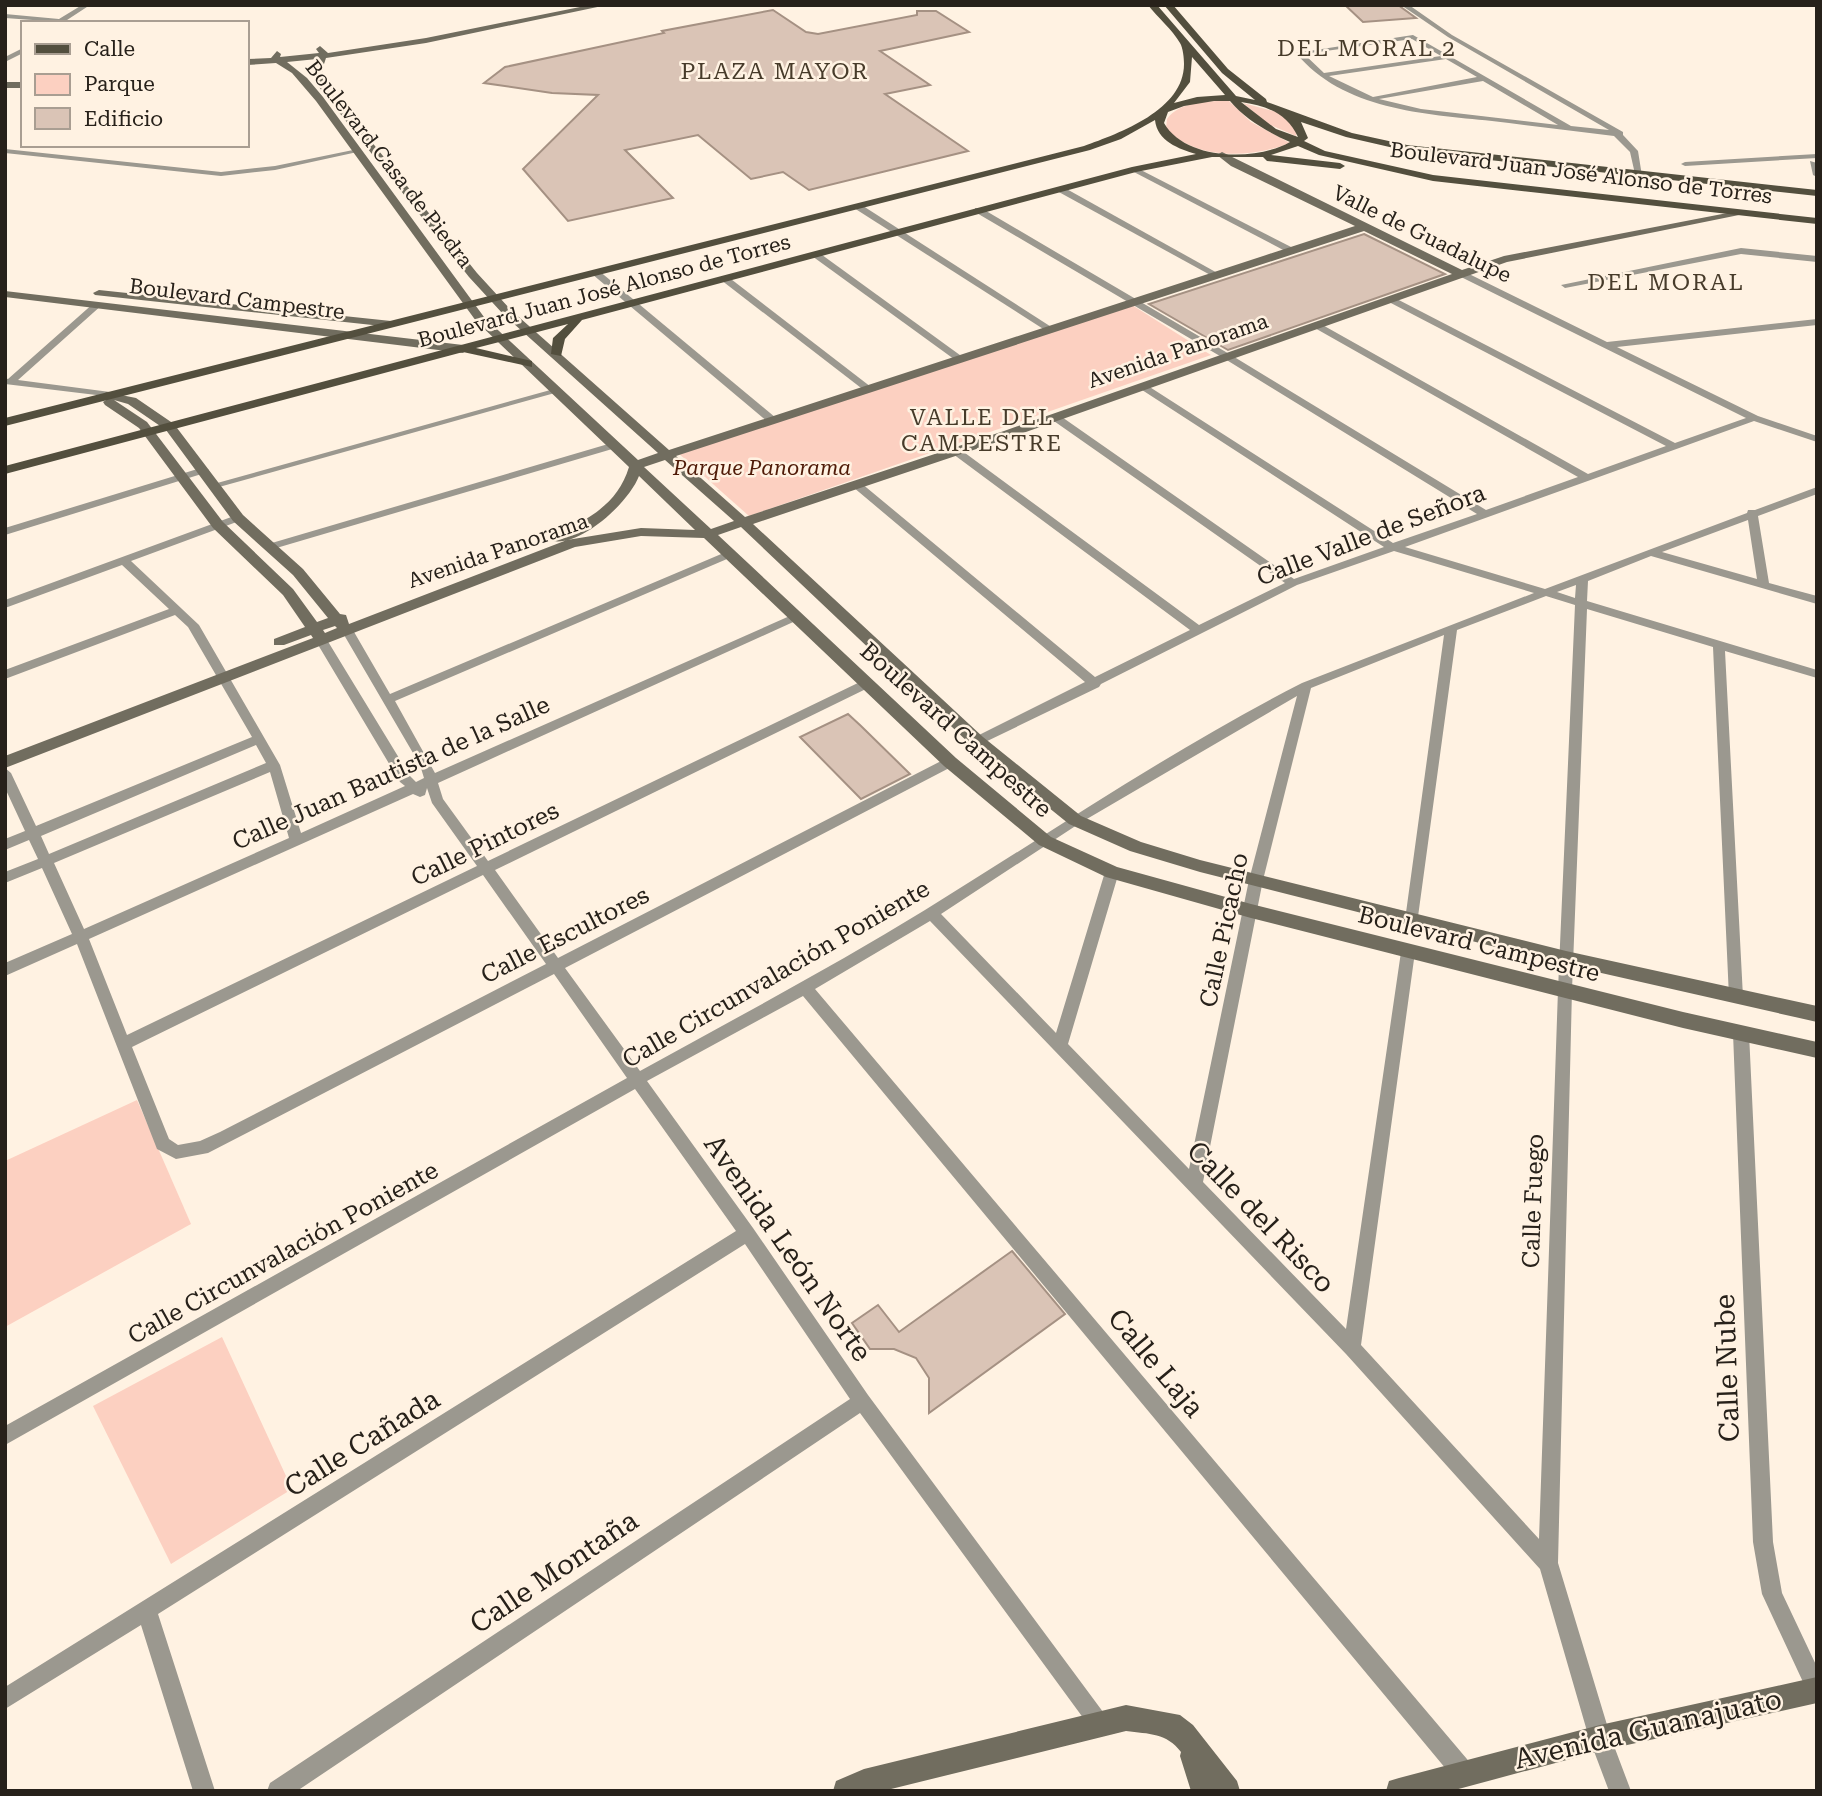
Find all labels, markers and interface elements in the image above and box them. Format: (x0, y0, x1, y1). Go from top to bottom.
legend (21, 21, 248, 147)
district label: DEL MORAL 2 (1277, 35, 1457, 62)
text: Calle (84, 37, 135, 61)
street label: Boulevard Casa de Piedra (301, 55, 478, 273)
district label: PLAZA MAYOR (680, 58, 870, 85)
text: Parque (84, 72, 155, 96)
text: Edificio (84, 107, 163, 131)
street label: Boulevard Juan José Alonso de Torres (1389, 138, 1773, 208)
street label: Valle de Guadalupe (1329, 180, 1515, 288)
street label: Boulevard Juan José Alonso de Torres (415, 230, 793, 352)
district label: DEL MORAL (1587, 269, 1745, 296)
street label: Boulevard Campestre (128, 274, 346, 324)
street label: Avenida Panorama (1085, 309, 1272, 393)
district label: VALLE DEL CAMPESTRE (901, 404, 1063, 457)
park label: Parque Panorama (672, 456, 851, 480)
street label: Calle Valle de Señora (1253, 478, 1489, 592)
street label: Avenida Panorama (405, 509, 592, 593)
street label: Boulevard Campestre (855, 637, 1057, 823)
street label: Calle Juan Bautista de la Salle (228, 690, 554, 856)
street label: Calle Pintores (407, 796, 563, 892)
street label: Calle Picacho (1194, 850, 1254, 1010)
street label: Calle Circunvalación Poniente (617, 874, 935, 1074)
street label: Calle Escultores (476, 881, 654, 989)
street label: Boulevard Campestre (1355, 900, 1603, 988)
street label: Avenida León Norte (697, 1128, 879, 1368)
street label: Calle Fuego (1517, 1133, 1549, 1269)
street label: Calle del Risco (1180, 1134, 1342, 1300)
street label: Calle Circunvalación Poniente (123, 1156, 443, 1350)
street label: Calle Nube (1708, 1293, 1746, 1443)
street label: Calle Laja (1101, 1302, 1211, 1424)
street label: Calle Cañada (278, 1382, 446, 1504)
street label: Calle Montaña (464, 1504, 644, 1640)
street label: Avenida Guanajuato (1511, 1682, 1785, 1776)

